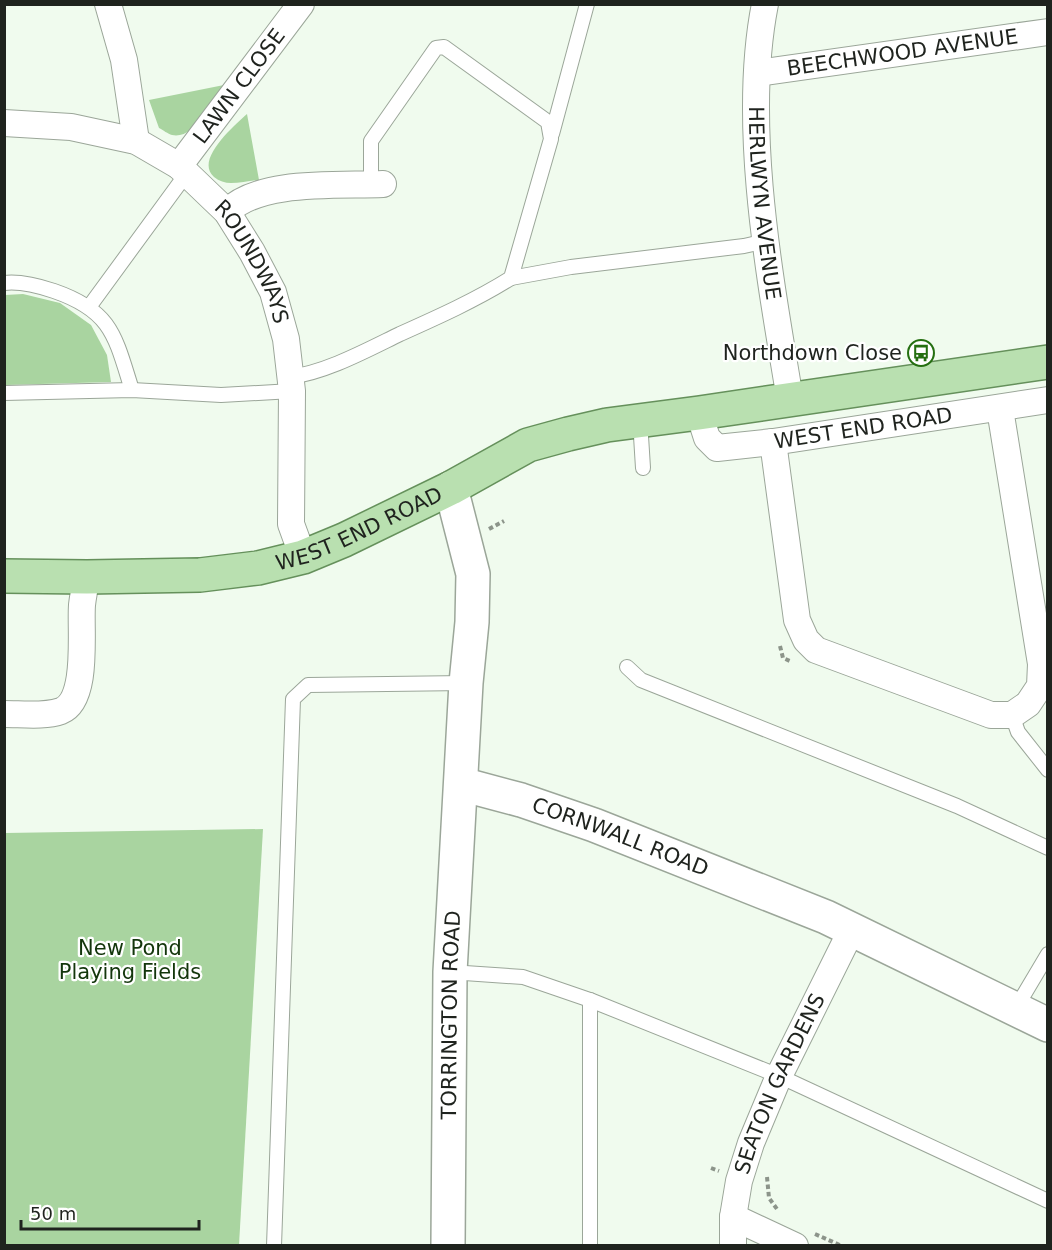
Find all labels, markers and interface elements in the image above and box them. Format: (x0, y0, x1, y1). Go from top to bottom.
street label: LAWN CLOSE (188, 24, 290, 148)
street label: BEECHWOOD AVENUE (785, 24, 1020, 81)
street label: HERLWYN AVENUE (744, 106, 786, 302)
street label: ROUNDWAYS (210, 195, 293, 326)
bus stop icon: Northdown Close (906, 338, 936, 368)
place label: Northdown Close (723, 341, 902, 365)
street label: WEST END ROAD (772, 403, 954, 454)
street label: WEST END ROAD (273, 482, 446, 575)
street label: CORNWALL ROAD (529, 793, 712, 881)
street label: TORRINGTON ROAD (437, 910, 465, 1121)
park label: New Pond Playing Fields (59, 936, 201, 984)
street label: SEATON GARDENS (730, 990, 830, 1177)
scale bar (21, 1193, 200, 1231)
text: 50 m (30, 1203, 76, 1224)

